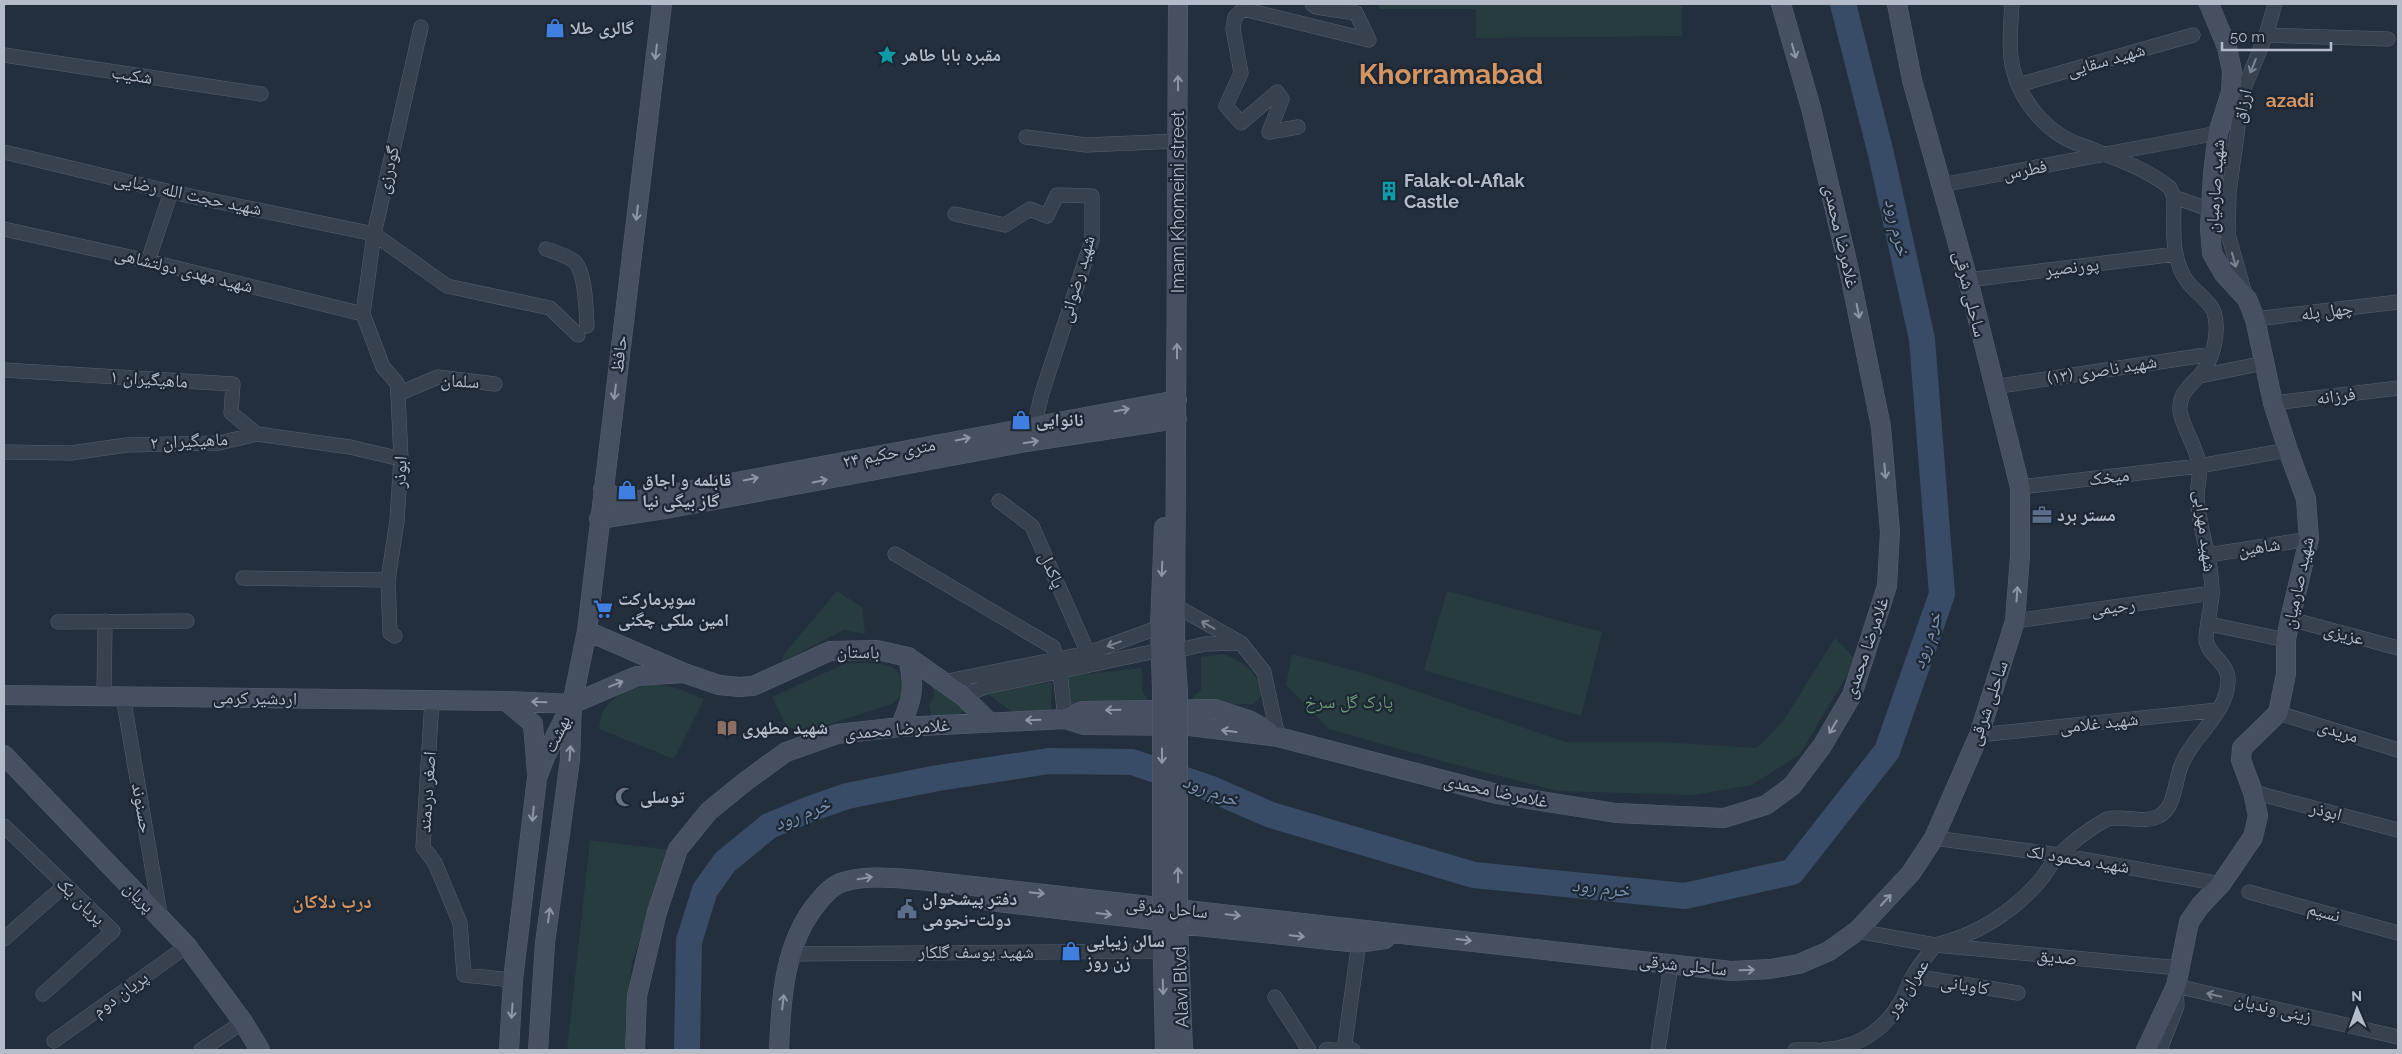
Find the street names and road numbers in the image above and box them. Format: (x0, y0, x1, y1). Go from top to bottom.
street label: شهید سقایی (2064, 38, 2148, 82)
street label: شکیب (110, 61, 154, 89)
street label: ارزاق (2227, 87, 2257, 125)
street label: Imam Khomeini street (1167, 111, 1188, 293)
street label: شهید صارمیان (2201, 138, 2229, 234)
street label: گودرزی (372, 143, 404, 196)
street label: فطرس (2001, 155, 2049, 185)
street label: شهید حجت الله رضایی (112, 168, 264, 220)
street label: غلامرضا محمدی (1818, 182, 1864, 290)
street label: شهید رضوانی (1054, 233, 1100, 325)
street label: شهید مهدی دولتشاهی (113, 242, 255, 298)
street label: ساحلی شرقی (1949, 249, 1991, 339)
street label: پورنصیر (2043, 253, 2100, 281)
street label: چهل پله (2300, 297, 2354, 325)
street label: حافظ (606, 334, 631, 374)
street label: شهید ناصری (۱۳) (2046, 350, 2158, 390)
street label: ماهیگیران ۱ (109, 365, 189, 393)
street label: سلمان (440, 369, 480, 393)
street label: فرزانه (2315, 383, 2357, 408)
street label: ماهیگیران ۲ (150, 428, 228, 454)
street label: ۲۴ متری حکیم (841, 433, 937, 474)
street label: ابوذر (388, 455, 411, 490)
street label: میخک (2087, 464, 2130, 490)
street label: شهید مهرابی (2189, 489, 2221, 573)
street label: شاهين (2236, 533, 2282, 561)
street label: شهید صارمیان (2277, 535, 2319, 631)
street label: پاکدل (1034, 548, 1070, 592)
street label: رحیمی (2089, 593, 2137, 621)
street label: غلامرضا محمدی (1838, 594, 1894, 702)
street label: عزیزی (2321, 618, 2367, 650)
street label: باستان (836, 641, 880, 663)
street label: ساحلی شرقی (1963, 658, 2013, 748)
street label: اردشیر کرمی (213, 686, 297, 710)
street label: شهید غلامی (2059, 708, 2139, 738)
street label: بهشت (539, 712, 575, 756)
street label: غلامرضا محمدی (843, 713, 951, 745)
street label: مریدی (2315, 714, 2361, 748)
street label: اصغر دردمند (413, 751, 440, 833)
street label: غلامرضا محمدی (1442, 769, 1550, 813)
street label: حسنوند (128, 781, 157, 835)
street label: ابوذر (2307, 796, 2344, 825)
street label: شهید محمود لک (2025, 840, 2131, 877)
street label: پریان یک (52, 872, 110, 930)
street label: پریان (119, 877, 159, 917)
street label: ساحل شرقی (1125, 893, 1209, 923)
street label: نسیم (2305, 897, 2343, 928)
street label: شهید یوسف گلکار (917, 941, 1034, 962)
street label: صدیق (2036, 944, 2078, 970)
street label: Alavi Blvd (1169, 946, 1192, 1028)
street label: ساحلی شرقی (1638, 949, 1728, 981)
street label: عمران پور (1880, 955, 1934, 1022)
street label: پریان دوم (88, 966, 153, 1023)
street label: کاویانی (1939, 970, 1991, 1000)
street label: زینی وندیان (2232, 988, 2314, 1028)

